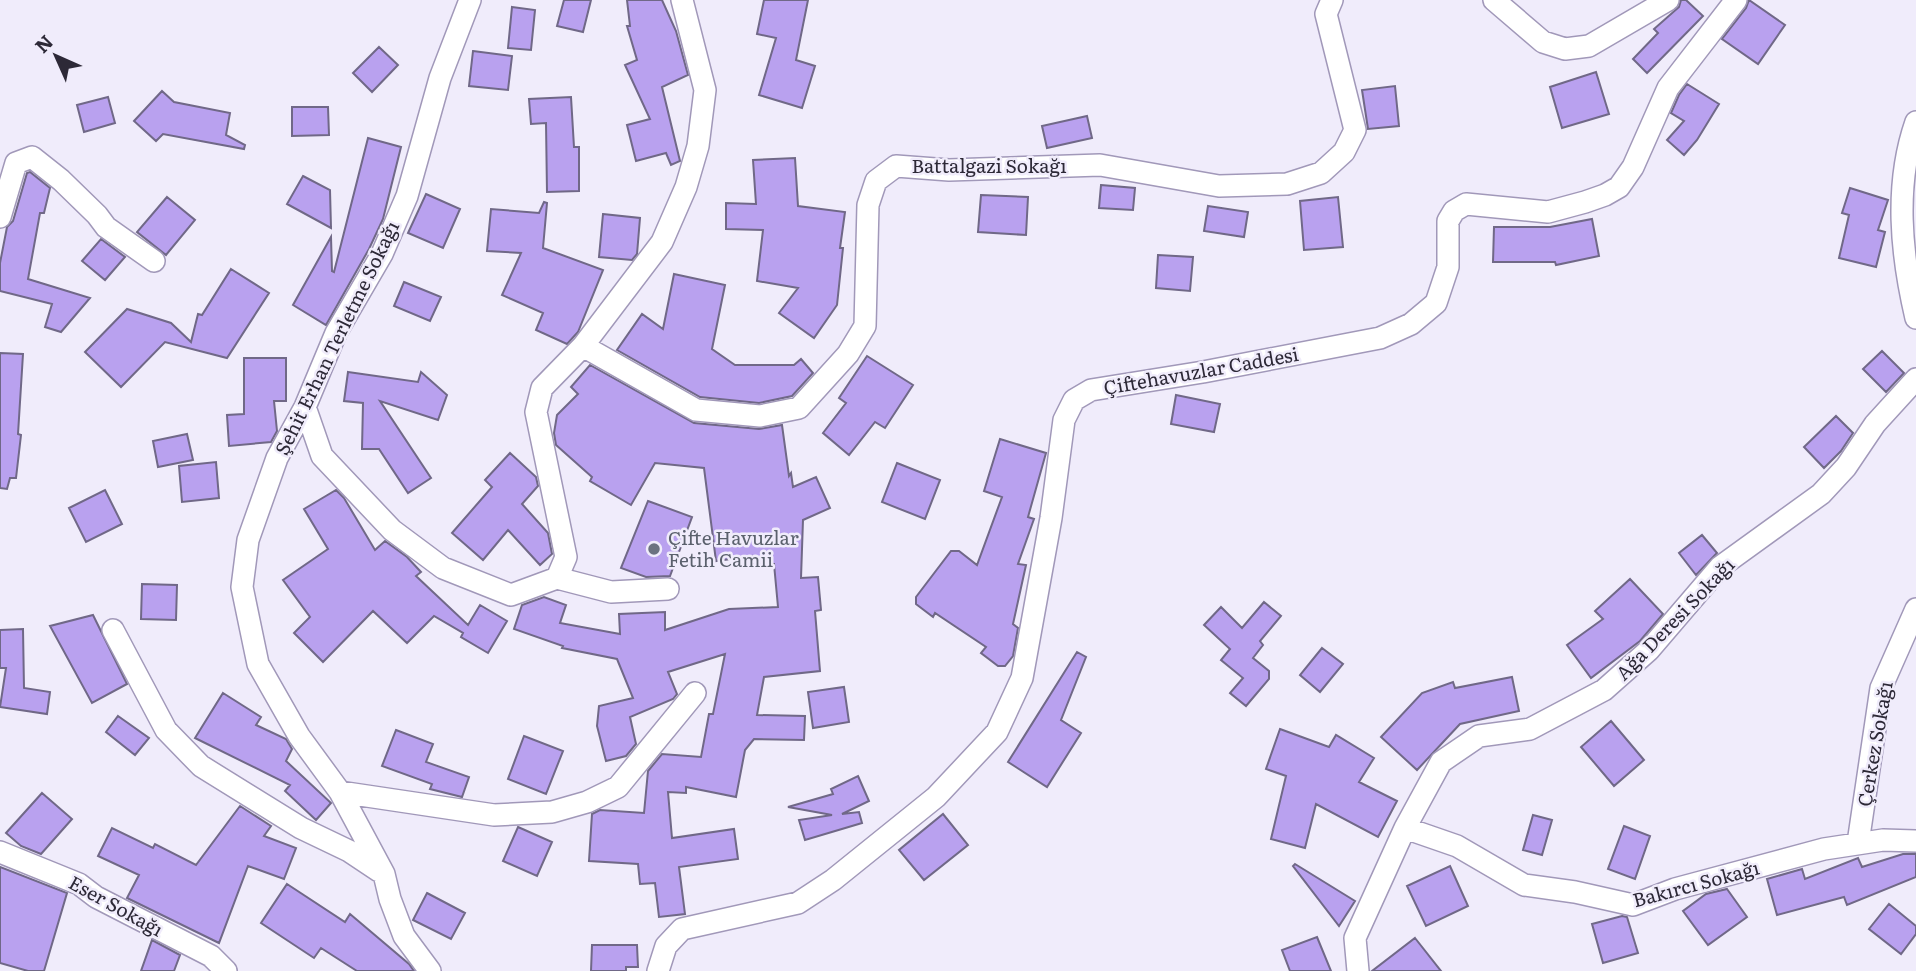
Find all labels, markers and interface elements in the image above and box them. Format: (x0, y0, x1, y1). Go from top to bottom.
north arrow (21, 21, 91, 91)
text: N (28, 28, 59, 59)
street label: Battalgazi Sokağı (912, 151, 1066, 179)
street label: Şehit Erhan Terletme Sokağı (267, 216, 405, 459)
street label: Çiftehavuzlar Caddesi (1101, 339, 1301, 401)
place label: Çifte Havuzlar Fetih Camii (668, 523, 799, 573)
marker: Çifte Havuzlar Fetih Camii (646, 541, 662, 557)
street label: Ağa Deresi Sokağı (1608, 551, 1740, 686)
street label: Çerkez Sokağı (1849, 679, 1899, 809)
street label: Bakırcı Sokağı (1629, 853, 1762, 913)
street label: Eser Sokağı (64, 868, 169, 943)

